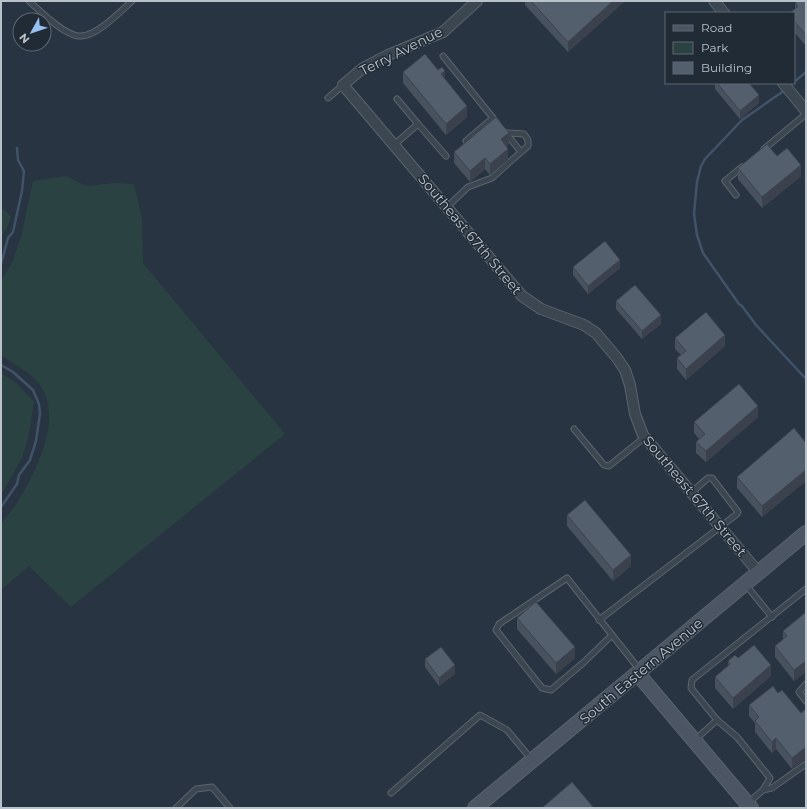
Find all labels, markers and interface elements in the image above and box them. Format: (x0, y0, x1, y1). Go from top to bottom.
north arrow (12, 12, 52, 52)
legend (665, 12, 795, 84)
text: Road (701, 20, 732, 35)
street label: Terry Avenue (356, 22, 446, 80)
text: N (16, 31, 33, 46)
text: Park (701, 40, 729, 55)
text: Building (701, 60, 752, 75)
street label: Southeast 67th Street (414, 170, 526, 298)
street label: Southeast 67th Street (639, 432, 751, 560)
street label: South Eastern Avenue (576, 614, 706, 728)

